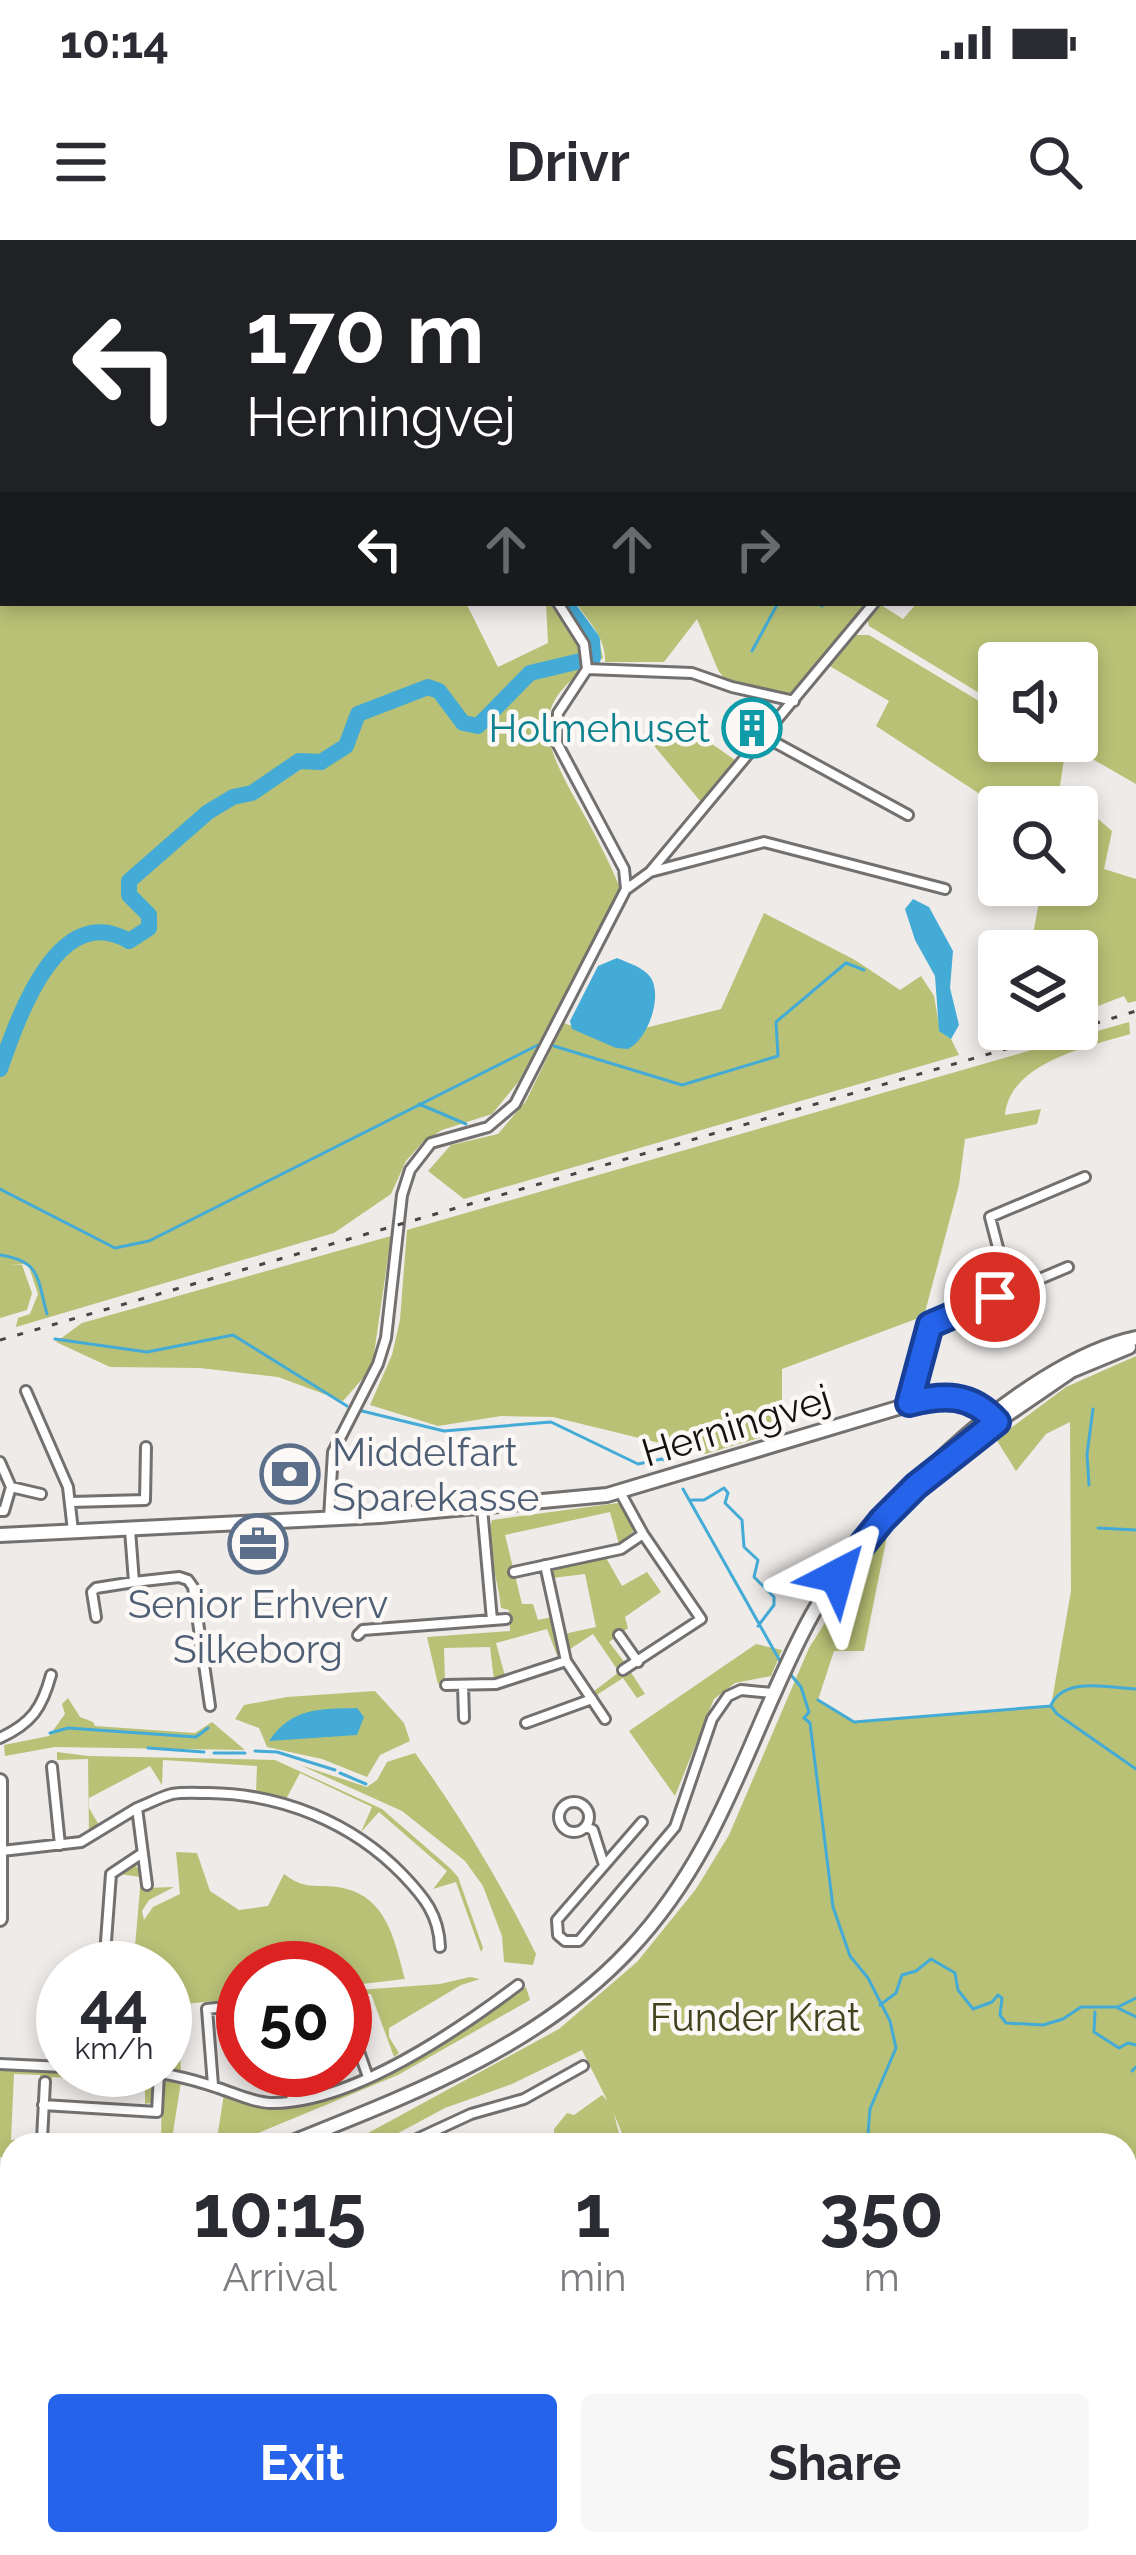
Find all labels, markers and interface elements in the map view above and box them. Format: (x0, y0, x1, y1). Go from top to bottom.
text: 10:14 (60, 16, 169, 69)
icon: menu (48, 129, 114, 195)
icon: search (1022, 129, 1088, 195)
text: Drivr (506, 130, 630, 194)
text: 170 m (246, 284, 485, 383)
icon: left (48, 288, 204, 444)
text: Herningvej (246, 385, 516, 449)
icon: left (347, 516, 413, 582)
icon: ahead (473, 516, 539, 582)
icon: ahead (599, 516, 665, 582)
icon: right (725, 516, 791, 582)
map controls (978, 642, 1098, 1050)
button: sound (978, 642, 1098, 762)
building icon: Holmehuset (721, 697, 783, 759)
place label: Holmehuset (488, 705, 710, 751)
button: search (978, 786, 1098, 906)
button: layers (978, 930, 1098, 1050)
pin (944, 1246, 1046, 1348)
icon: arrive (962, 1264, 1028, 1330)
street label: Herningvej (636, 1375, 836, 1475)
place label: Middelfart Sparekasse (332, 1429, 539, 1520)
bank icon: Middelfart Sparekasse (259, 1443, 321, 1505)
office icon: Senior Erhverv Silkeborg (227, 1513, 289, 1575)
position arrow (774, 1513, 900, 1639)
place label: Senior Erhverv Silkeborg (128, 1581, 389, 1672)
speed limit sign: 50 (216, 1941, 372, 2097)
text: 44 (80, 1969, 148, 2039)
park label: Funder Krat (650, 1994, 860, 2040)
text: km/h (74, 2031, 154, 2066)
text: 10:15 (193, 2169, 366, 2254)
text: 1 (575, 2169, 611, 2254)
text: 350 (820, 2169, 944, 2254)
text: Arrival (222, 2254, 337, 2300)
text: min (559, 2254, 626, 2300)
text: m (864, 2254, 900, 2300)
button: Exit (48, 2394, 557, 2532)
button: Share (581, 2394, 1089, 2532)

